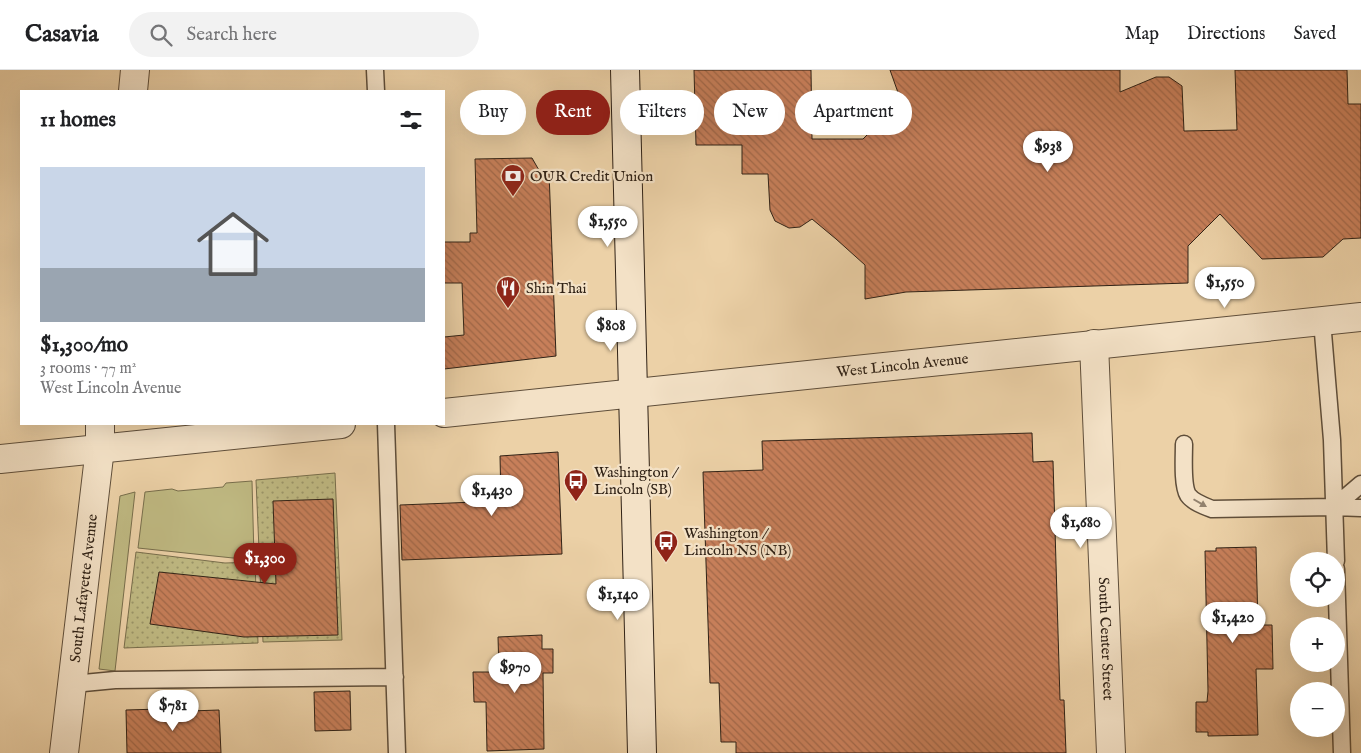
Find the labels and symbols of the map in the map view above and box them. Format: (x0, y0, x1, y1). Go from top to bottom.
pin: $938 (1018, 131, 1078, 173)
bank icon: OUR Credit Union (500, 163, 526, 197)
place label: OUR Credit Union (530, 167, 653, 186)
pin: $1,550 (567, 206, 649, 248)
pin: $1,550 (1184, 266, 1266, 309)
restaurant icon: Shin Thai (495, 275, 521, 309)
place label: Shin Thai (526, 279, 586, 298)
pin: $808 (581, 310, 641, 352)
street label: West Lincoln Avenue (836, 349, 970, 382)
place label: Washington / Lincoln (SB) (594, 463, 680, 499)
bus stop icon: Washington / Lincoln (SB) (563, 468, 589, 502)
pin: $1,430 (451, 474, 533, 517)
one-way arrow (1194, 499, 1207, 508)
pin: $1,680 (1040, 506, 1122, 549)
street label: South Lafayette Avenue (66, 513, 102, 663)
place label: Washington / Lincoln NS (NB) (684, 524, 791, 560)
bus stop icon: Washington / Lincoln NS (NB) (653, 529, 679, 563)
pin: $1,300 (224, 542, 306, 585)
street label: South Center Street (1094, 577, 1118, 701)
pin: $1,140 (577, 578, 659, 621)
pin: $1,420 (1192, 602, 1274, 644)
pin: $970 (485, 652, 545, 694)
pin: $781 (143, 690, 203, 732)

